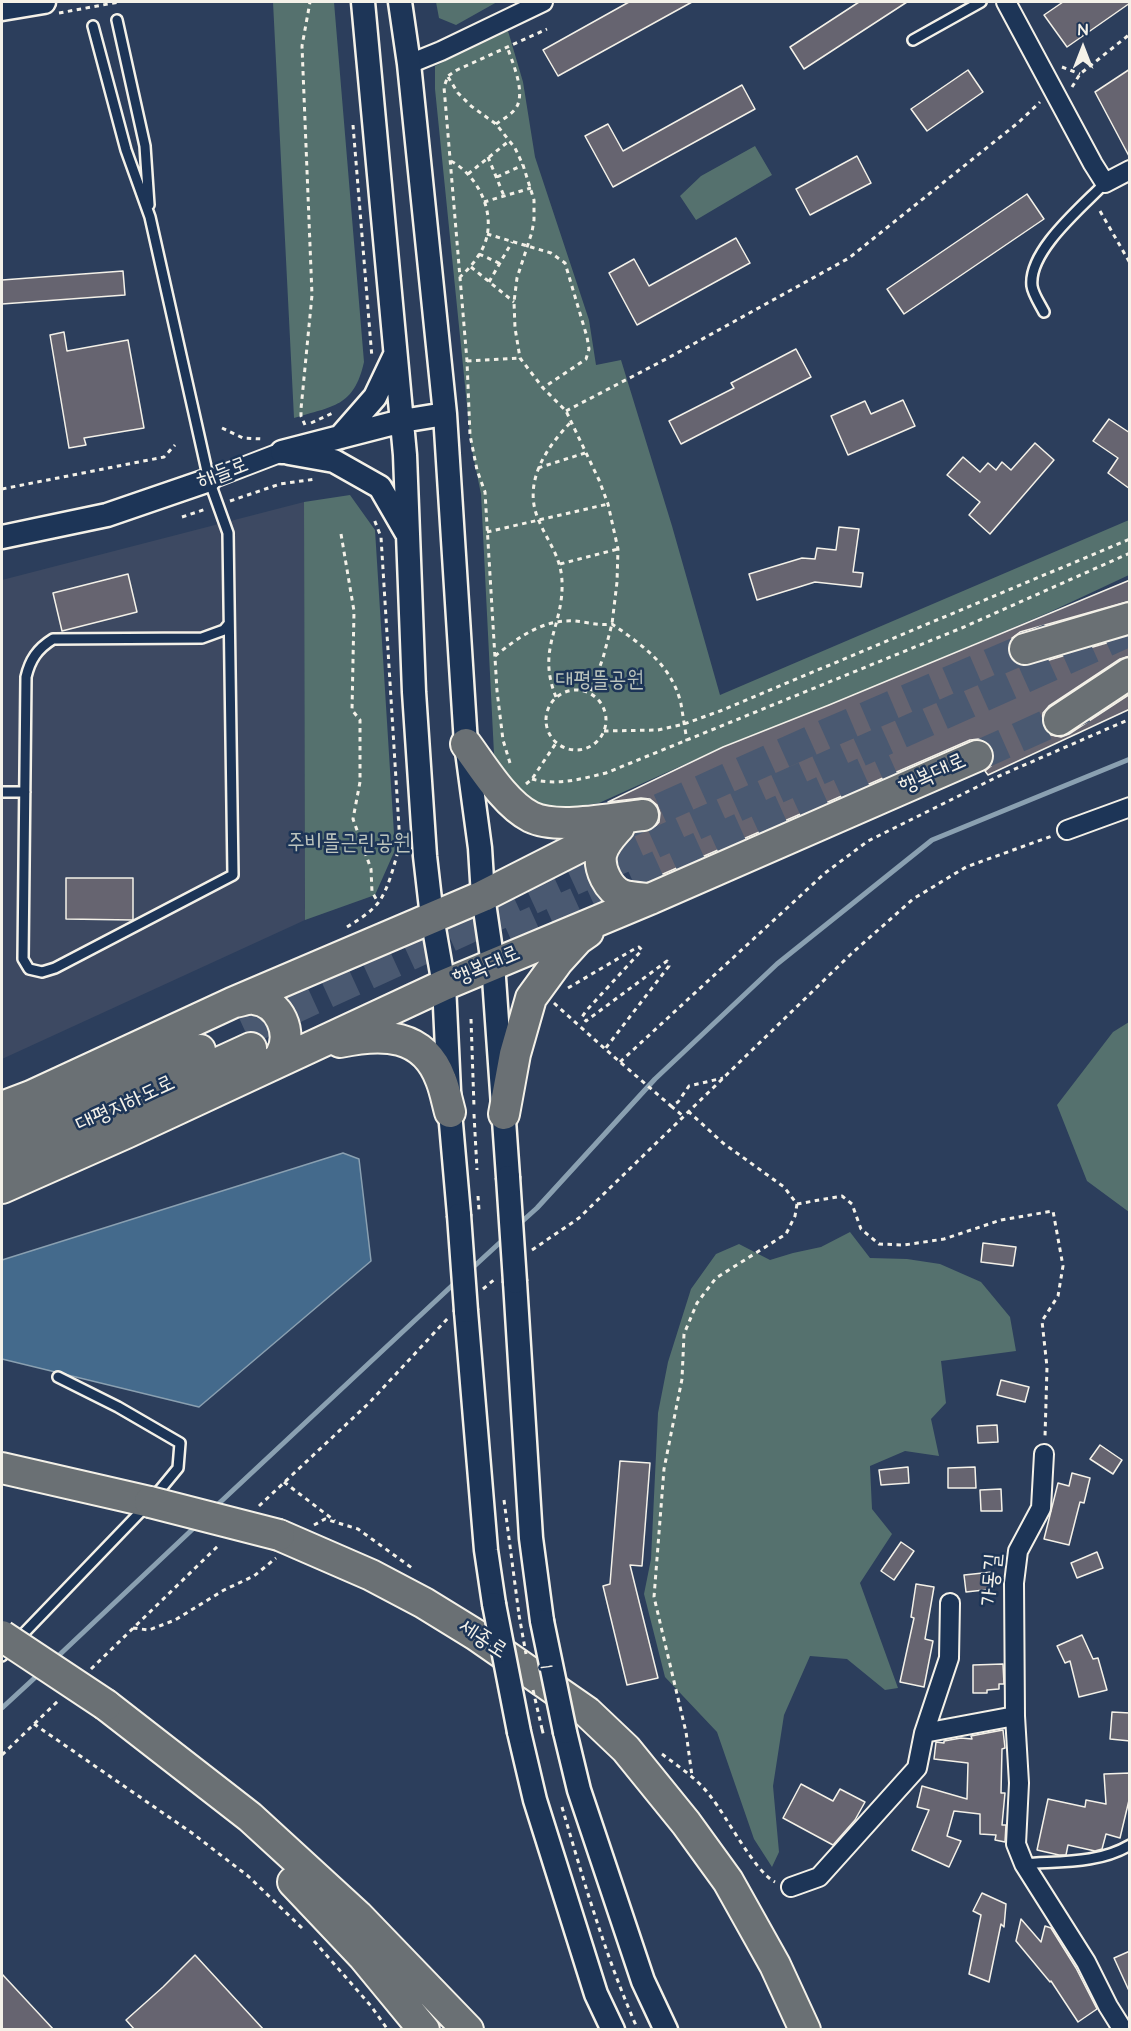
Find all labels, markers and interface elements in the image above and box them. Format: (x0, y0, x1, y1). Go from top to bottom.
north arrow (1053, 18, 1113, 78)
text: N (1078, 19, 1088, 41)
street label: 해들로 (193, 452, 253, 496)
park label: 대평뜰공원 (556, 668, 644, 694)
street label: 행복대로 (895, 749, 971, 801)
park label: 주비뜰근린공원 (287, 831, 411, 857)
street label: 행복대로 (449, 941, 525, 993)
street label: 대평지하도로 (72, 1071, 180, 1139)
street label: 가동길 (978, 1552, 1008, 1608)
street label: 세종로 (453, 1614, 511, 1666)
street label: 1 (532, 1663, 558, 1671)

